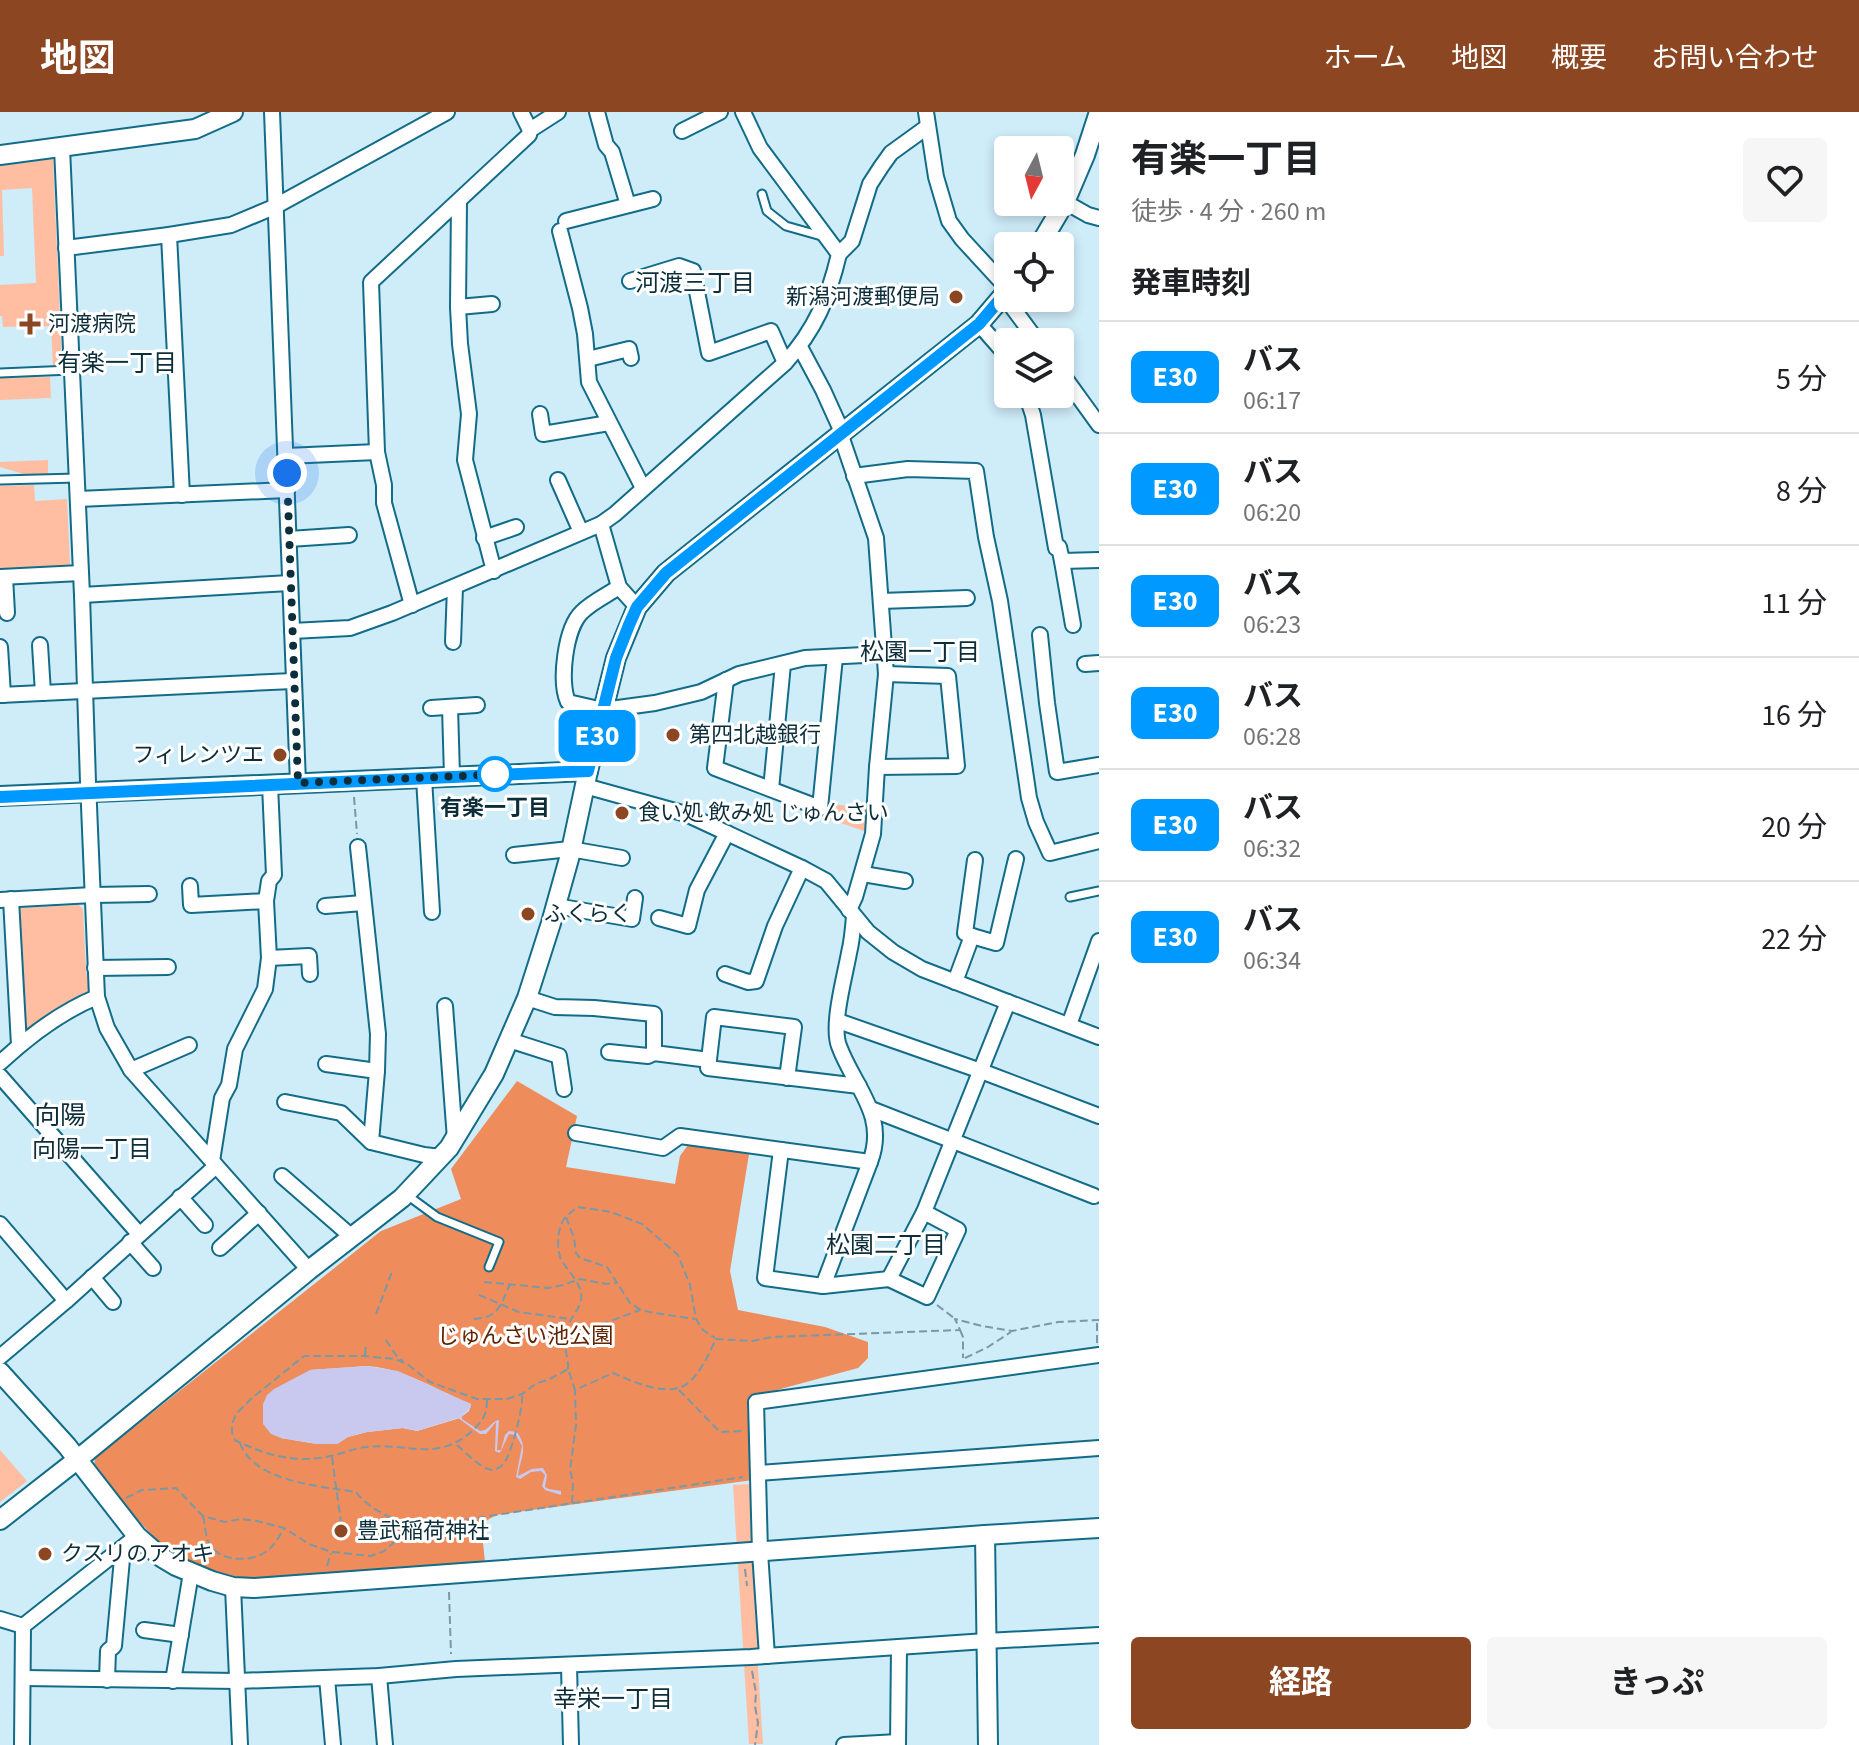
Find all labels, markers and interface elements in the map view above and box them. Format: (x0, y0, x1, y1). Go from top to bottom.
text: 地図 (40, 32, 116, 86)
text: ホーム (1324, 38, 1407, 78)
text: 地図 (1451, 38, 1507, 78)
text: 概要 (1551, 38, 1607, 78)
text: お問い合わせ (1651, 38, 1819, 78)
text: 有楽一丁目 (1131, 133, 1321, 187)
north arrow (994, 136, 1074, 216)
map controls (994, 136, 1074, 408)
button: heart (1743, 138, 1827, 222)
text: 徒歩 · 4 分 · 260 m (1131, 193, 1326, 230)
button: locate (994, 232, 1074, 312)
text: 発車時刻 (1131, 262, 1251, 305)
district label: 河渡三丁目 (635, 266, 755, 301)
place label: 新潟河渡郵便局 (786, 281, 940, 313)
marker: 新潟河渡郵便局 (947, 288, 965, 306)
place label: 河渡病院 (48, 308, 136, 340)
marker: 河渡病院 (19, 313, 41, 335)
button: layers (994, 328, 1074, 408)
text: バス (1243, 339, 1303, 382)
district label: 有楽一丁目 (57, 346, 177, 381)
text: E30 (1153, 357, 1197, 397)
text: 5 分 (1776, 358, 1827, 401)
text: 06:17 (1243, 382, 1301, 419)
text: バス (1243, 451, 1303, 494)
your location (267, 453, 307, 493)
text: E30 (1153, 469, 1197, 509)
text: 8 分 (1776, 470, 1827, 513)
text: 06:20 (1243, 494, 1301, 531)
text: バス (1243, 563, 1303, 606)
text: E30 (1153, 581, 1197, 621)
text: 11 分 (1761, 582, 1827, 625)
text: 06:23 (1243, 606, 1301, 643)
district label: 松園一丁目 (860, 635, 980, 670)
text: バス (1243, 675, 1303, 718)
text: E30 (1153, 693, 1197, 733)
text: 16 分 (1761, 694, 1827, 737)
line badge: E30 (551, 710, 643, 762)
text: E30 (575, 716, 619, 756)
text: 06:28 (1243, 718, 1301, 755)
place label: 第四北越銀行 (689, 719, 821, 751)
marker: 第四北越銀行 (664, 726, 682, 744)
place label: フィレンツエ (132, 739, 264, 771)
marker: フィレンツエ (271, 746, 289, 764)
marker: 有楽一丁目 (478, 757, 512, 791)
text: バス (1243, 787, 1303, 830)
place label: 有楽一丁目 (440, 792, 550, 824)
place label: 食い処 飲み処 じゅんさい (638, 797, 889, 829)
marker: 食い処 飲み処 じゅんさい (613, 804, 631, 822)
text: E30 (1153, 805, 1197, 845)
text: 20 分 (1761, 806, 1827, 849)
text: 06:32 (1243, 830, 1301, 867)
place label: ふくらく (544, 898, 632, 930)
text: バス (1243, 899, 1303, 942)
marker: ふくらく (519, 905, 537, 923)
text: E30 (1153, 917, 1197, 957)
text: 22 分 (1761, 918, 1827, 961)
text: 06:34 (1243, 942, 1301, 979)
district label: 向陽 (34, 1097, 86, 1134)
district label: 向陽一丁目 (32, 1132, 152, 1167)
district label: 松園二丁目 (826, 1228, 946, 1263)
park label: じゅんさい池公園 (437, 1320, 613, 1352)
place label: 豊武稲荷神社 (357, 1515, 489, 1547)
marker: 豊武稲荷神社 (332, 1522, 350, 1540)
place label: クスリのアオキ (61, 1538, 214, 1570)
marker: クスリのアオキ (36, 1545, 54, 1563)
button: 経路 (1131, 1637, 1471, 1729)
button: きっぷ (1487, 1637, 1827, 1729)
district label: 幸栄一丁目 (553, 1682, 673, 1717)

